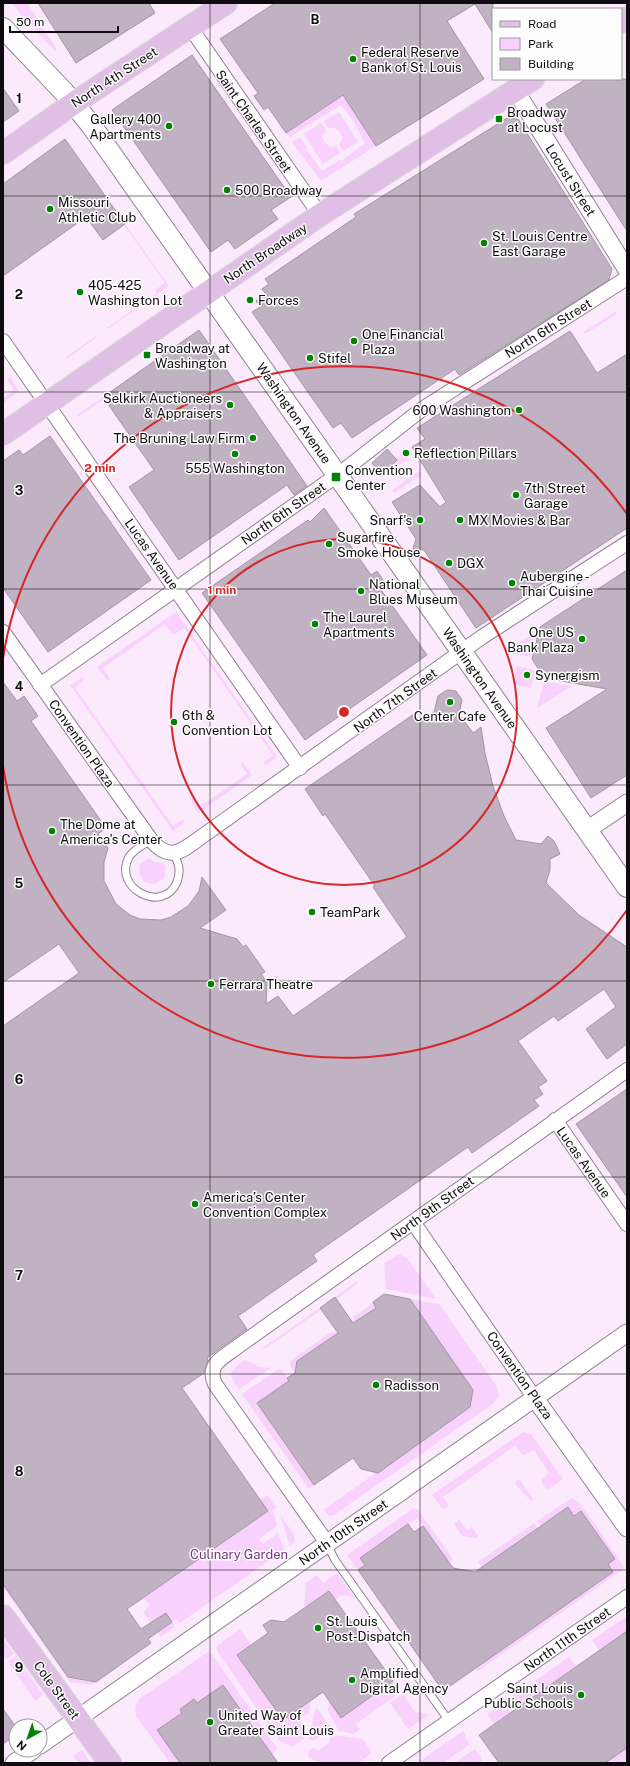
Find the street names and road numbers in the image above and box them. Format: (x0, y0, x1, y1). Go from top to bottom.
street label: North 4th Street (68, 44, 160, 111)
street label: Saint Charles Street (212, 67, 295, 176)
street label: Locust Street (543, 142, 599, 219)
street label: North Broadway (221, 220, 310, 287)
street label: North 6th Street (502, 296, 594, 361)
street label: Washington Avenue (253, 360, 334, 467)
street label: North 6th Street (238, 479, 328, 548)
street label: Lucas Avenue (121, 516, 182, 593)
street label: Washington Avenue (439, 625, 520, 732)
street label: North 7th Street (351, 665, 440, 736)
street label: Convention Plaza (46, 697, 117, 790)
street label: Lucas Avenue (553, 1124, 614, 1201)
street label: North 9th Street (388, 1173, 477, 1244)
street label: Convention Plaza (484, 1329, 555, 1422)
street label: North 10th Street (296, 1496, 390, 1569)
street label: North 11th Street (521, 1604, 613, 1675)
street label: Cole Street (30, 1658, 83, 1722)

